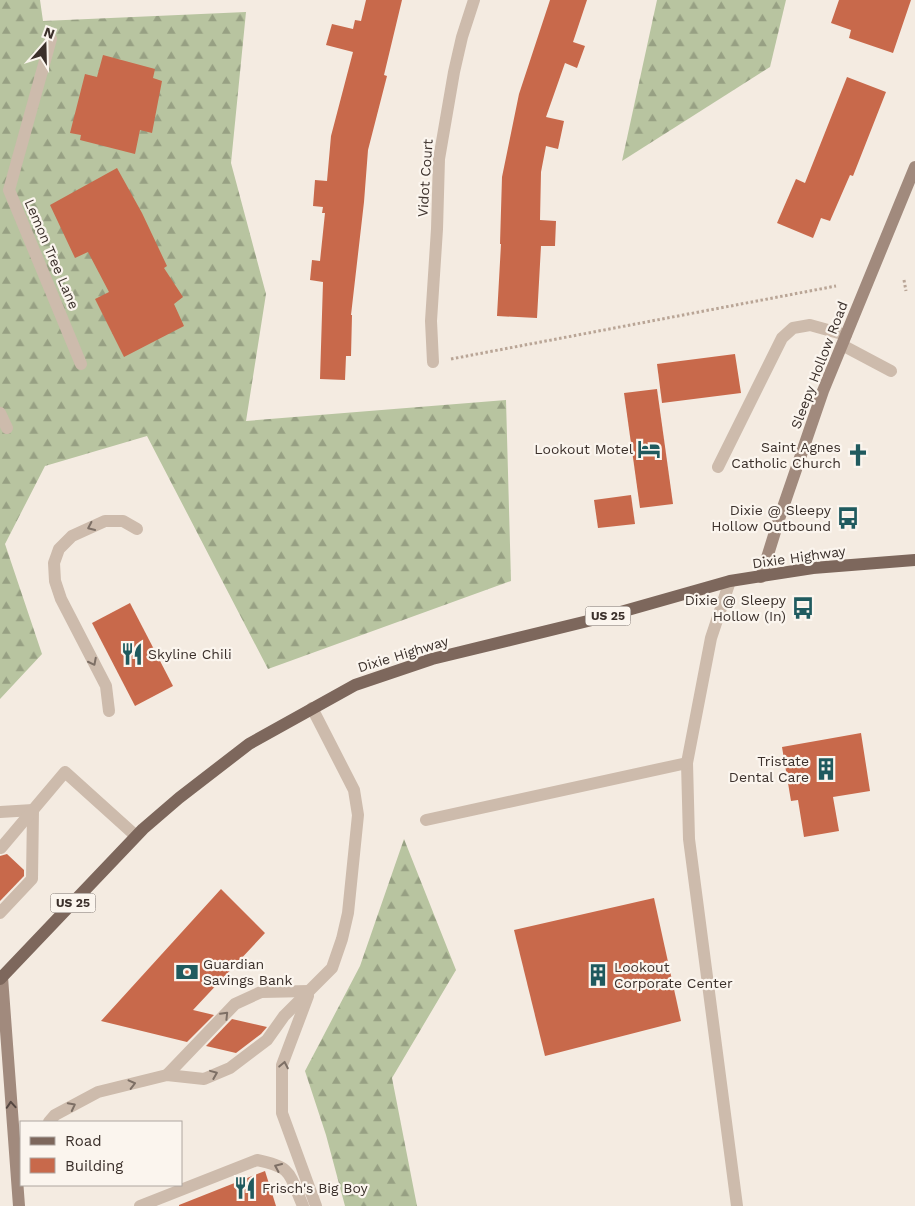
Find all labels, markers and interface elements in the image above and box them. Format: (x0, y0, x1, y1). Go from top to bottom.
north arrow (20, 20, 70, 70)
text: N (42, 23, 57, 42)
street label: Vidot Court (414, 138, 436, 218)
street label: Lemon Tree Lane (22, 197, 82, 311)
street label: Sleepy Hollow Road (787, 299, 851, 431)
hotel icon: Lookout Motel (636, 436, 662, 462)
place label: Saint Agnes Catholic Church (731, 439, 841, 471)
place label: Lookout Motel (534, 441, 634, 457)
church icon: Saint Agnes Catholic Church (845, 442, 871, 468)
place label: Dixie @ Sleepy Hollow Outbound (711, 502, 832, 534)
bus stop icon: Dixie @ Sleepy Hollow Outbound (835, 505, 861, 531)
one-way arrow (87, 521, 96, 531)
street label: Dixie Highway (751, 542, 847, 571)
place label: Dixie @ Sleepy Hollow (In) (685, 592, 787, 624)
bus stop icon: Dixie @ Sleepy Hollow (In) (790, 595, 816, 621)
road number: US 25 (586, 606, 630, 626)
street label: Dixie Highway (356, 632, 451, 675)
restaurant icon: Skyline Chili (119, 641, 145, 667)
place label: Skyline Chili (148, 646, 232, 662)
one-way arrow (87, 657, 97, 666)
place label: Tristate Dental Care (729, 753, 809, 785)
building icon: Tristate Dental Care (813, 756, 839, 782)
road number: US 25 (50, 894, 96, 912)
place label: Guardian Savings Bank (203, 956, 293, 988)
bank icon: Guardian Savings Bank (174, 959, 200, 985)
place label: Lookout Corporate Center (614, 959, 733, 991)
building icon: Lookout Corporate Center (585, 962, 611, 988)
one-way arrow (219, 1012, 228, 1021)
one-way arrow (278, 1061, 288, 1069)
one-way arrow (209, 1070, 218, 1081)
one-way arrow (128, 1079, 137, 1090)
one-way arrow (5, 1101, 16, 1109)
one-way arrow (67, 1102, 76, 1112)
legend (20, 1121, 182, 1186)
text: Road (65, 1132, 102, 1150)
text: Building (65, 1157, 123, 1175)
one-way arrow (275, 1163, 284, 1173)
restaurant icon: Frisch's Big Boy (232, 1175, 258, 1201)
place label: Frisch's Big Boy (262, 1180, 369, 1196)

